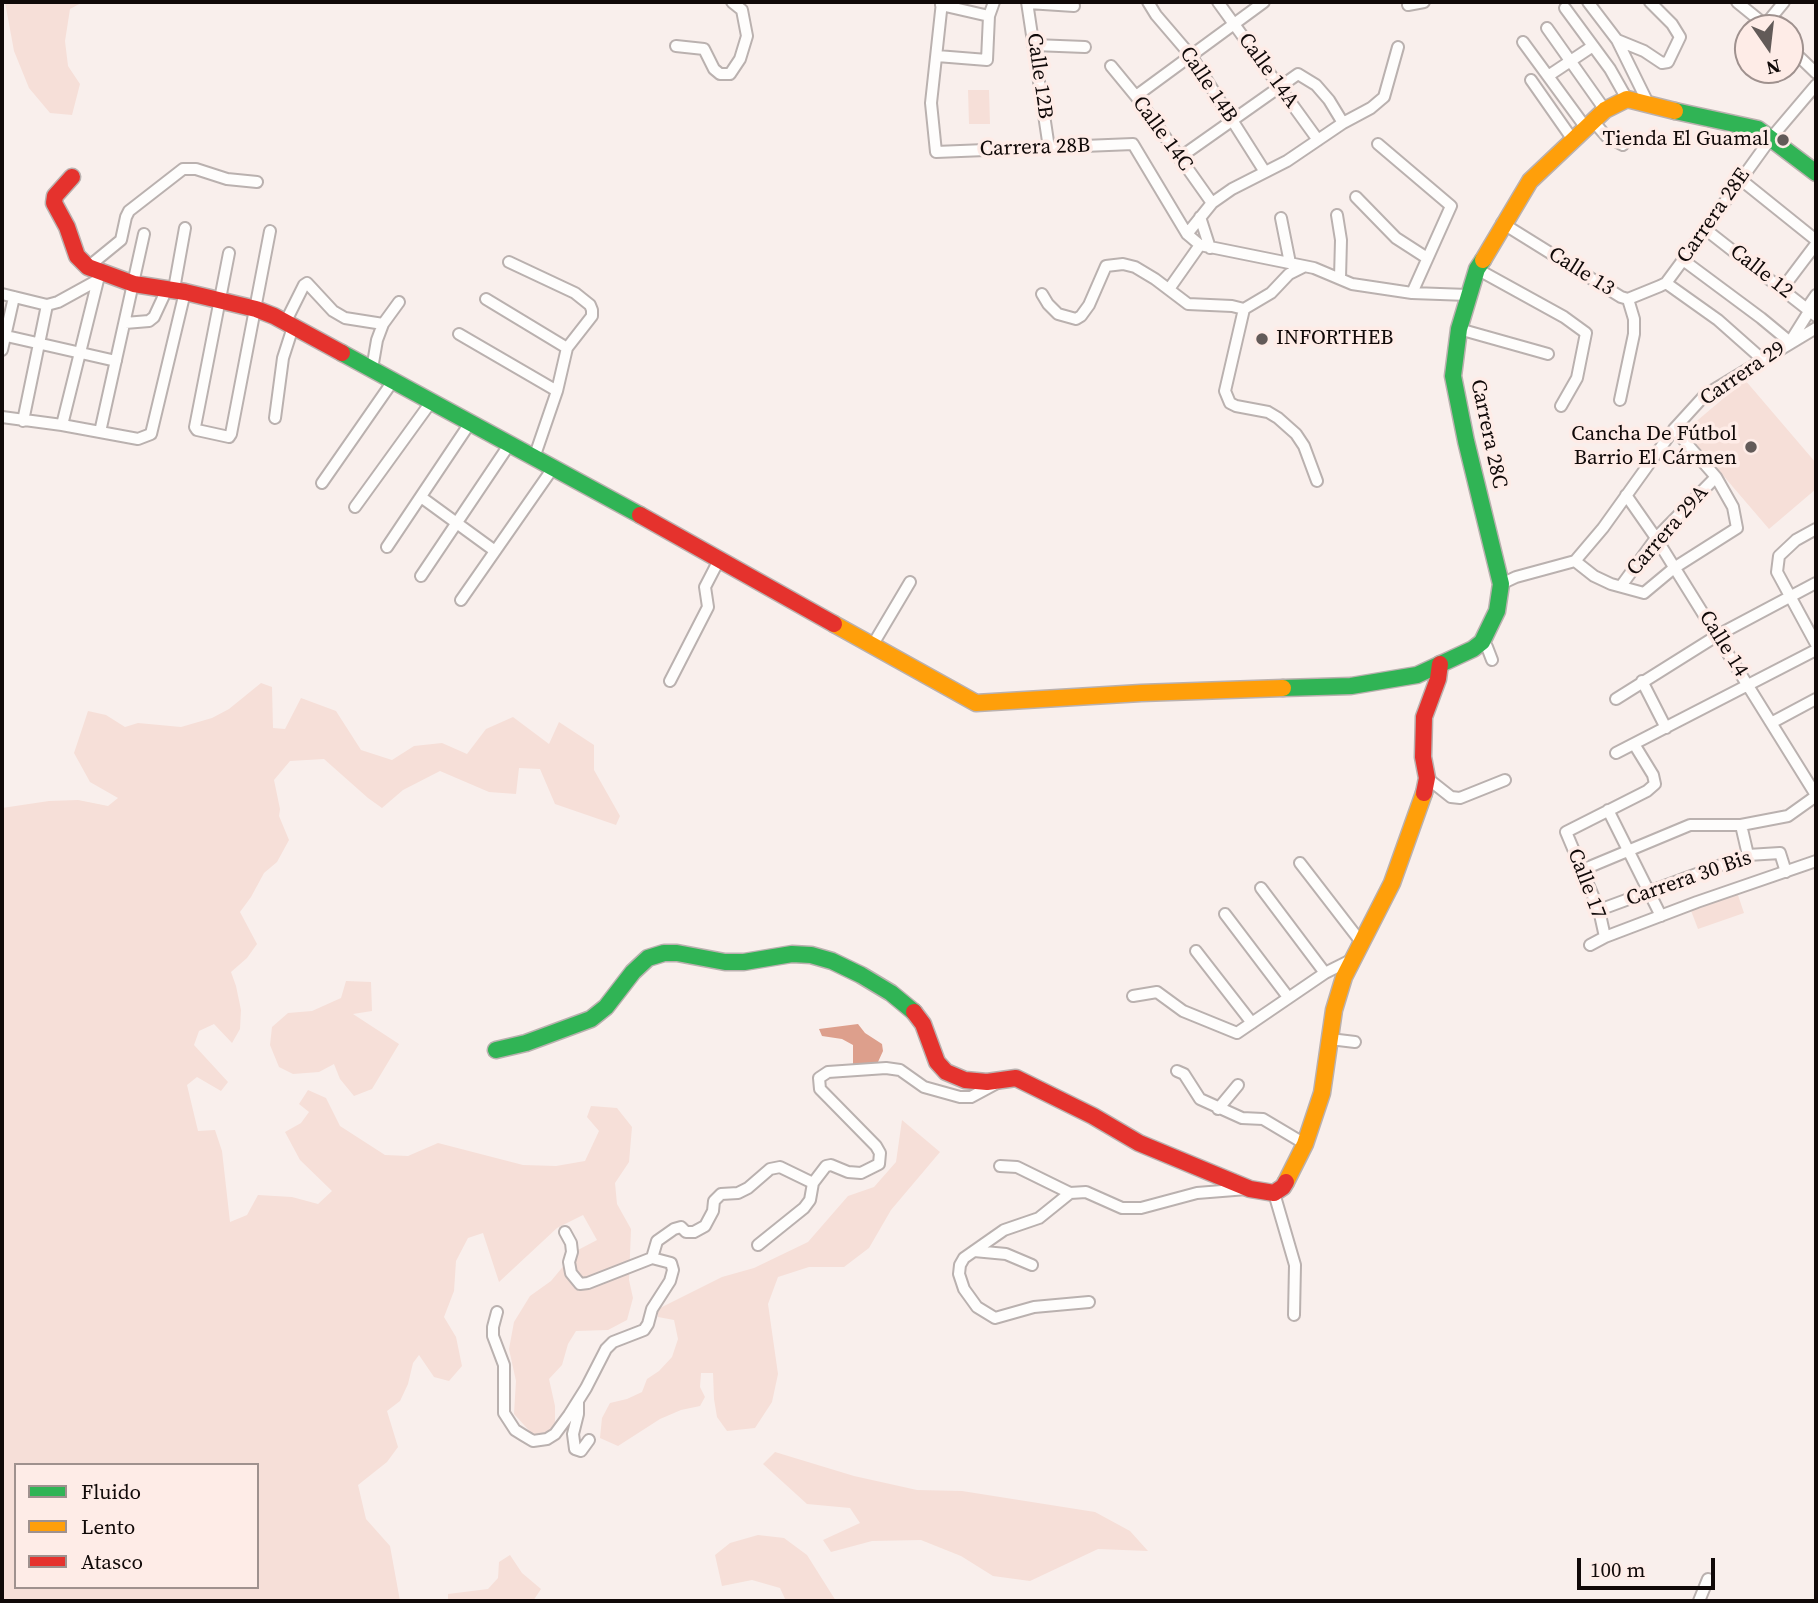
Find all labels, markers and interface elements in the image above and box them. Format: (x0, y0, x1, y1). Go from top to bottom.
north arrow (1734, 14, 1804, 84)
street label: Calle 14A (1232, 28, 1304, 114)
street label: Calle 12B (1021, 32, 1057, 120)
street label: Calle 14B (1173, 42, 1243, 128)
text: N (1764, 53, 1783, 82)
street label: Calle 14C (1126, 92, 1198, 176)
place label: Tienda El Guamal (1603, 127, 1769, 153)
marker: Tienda El Guamal (1775, 132, 1791, 148)
street label: Carrera 28B (979, 133, 1091, 163)
street label: Carrera 28E (1672, 164, 1756, 268)
street label: Calle 12 (1724, 240, 1798, 304)
street label: Calle 13 (1543, 242, 1619, 302)
place label: INFORTHEB (1276, 326, 1393, 352)
marker: INFORTHEB (1254, 331, 1270, 347)
street label: Carrera 29 (1696, 336, 1790, 412)
street label: Carrera 28C (1464, 377, 1512, 491)
place label: Cancha De Fútbol Barrio El Cármen (1571, 422, 1737, 472)
marker: Cancha De Fútbol Barrio El Cármen (1743, 439, 1759, 455)
street label: Carrera 29A (1622, 481, 1714, 581)
street label: Calle 14 (1693, 606, 1753, 682)
street label: Calle 17 (1561, 845, 1611, 923)
street label: Carrera 30 Bis (1623, 846, 1755, 912)
legend (14, 1463, 259, 1589)
text: Fluido (81, 1477, 141, 1506)
text: Lento (81, 1512, 135, 1541)
scale bar (1580, 1544, 1718, 1588)
text: Atasco (81, 1547, 143, 1576)
text: 100 m (1590, 1555, 1645, 1584)

